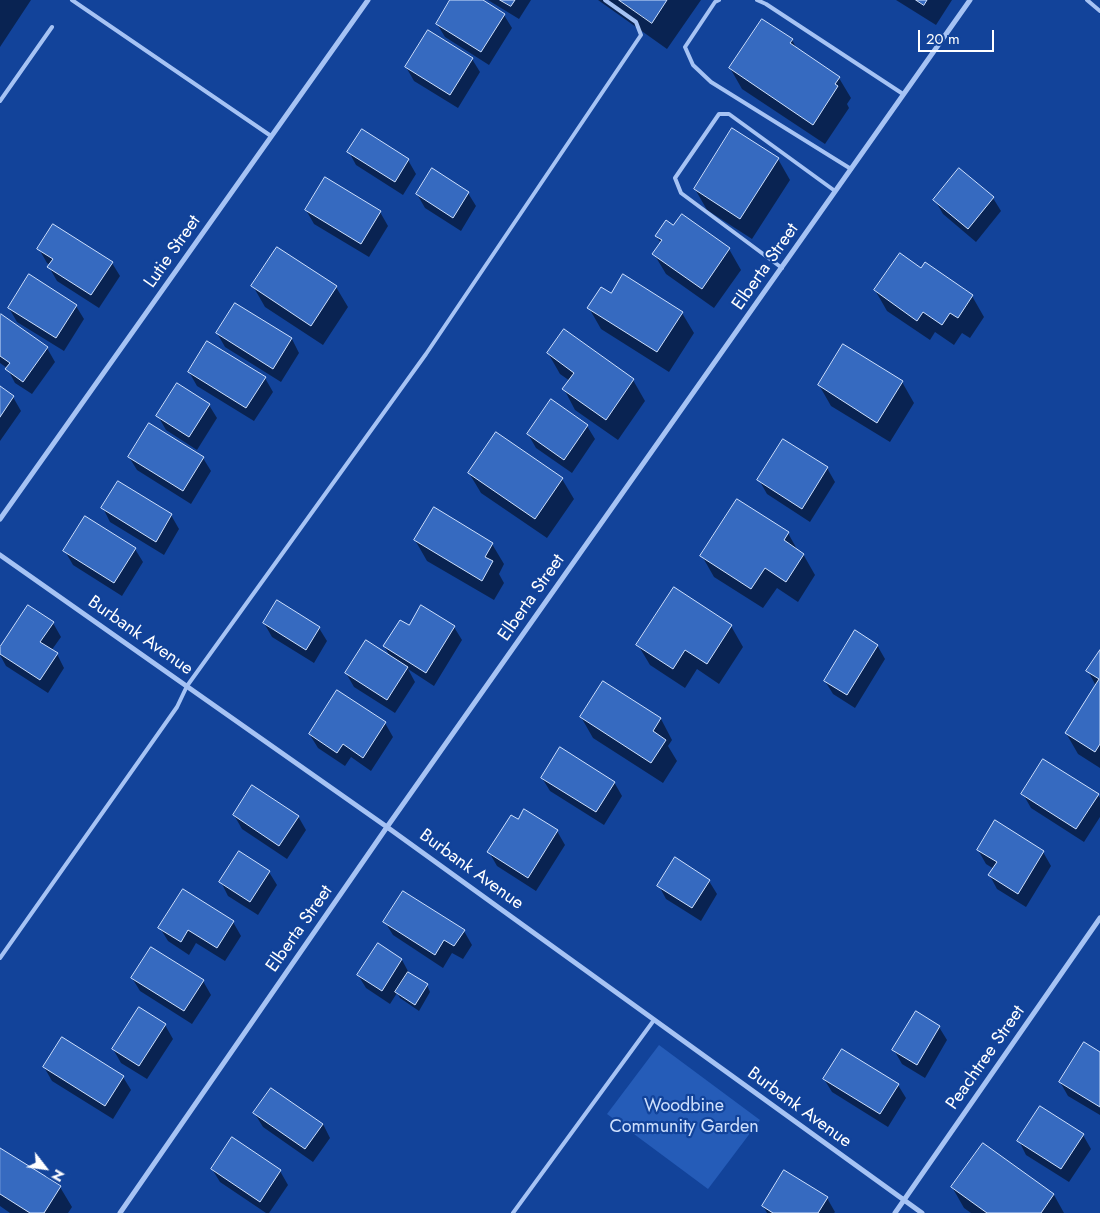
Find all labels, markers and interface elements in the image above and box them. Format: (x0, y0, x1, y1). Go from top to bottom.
scale bar (920, 20, 996, 52)
text: 20 m (926, 28, 960, 50)
street label: Lutie Street (140, 211, 206, 293)
street label: Elberta Street (728, 219, 804, 315)
street label: Elberta Street (494, 550, 570, 646)
street label: Burbank Avenue (83, 592, 197, 680)
street label: Burbank Avenue (415, 825, 527, 915)
street label: Elberta Street (262, 881, 338, 977)
street label: Peachtree Street (942, 1002, 1030, 1114)
street label: Burbank Avenue (743, 1063, 855, 1153)
park label: Woodbine Community Garden (609, 1096, 759, 1138)
north arrow (20, 1143, 70, 1193)
text: N (47, 1166, 69, 1185)

